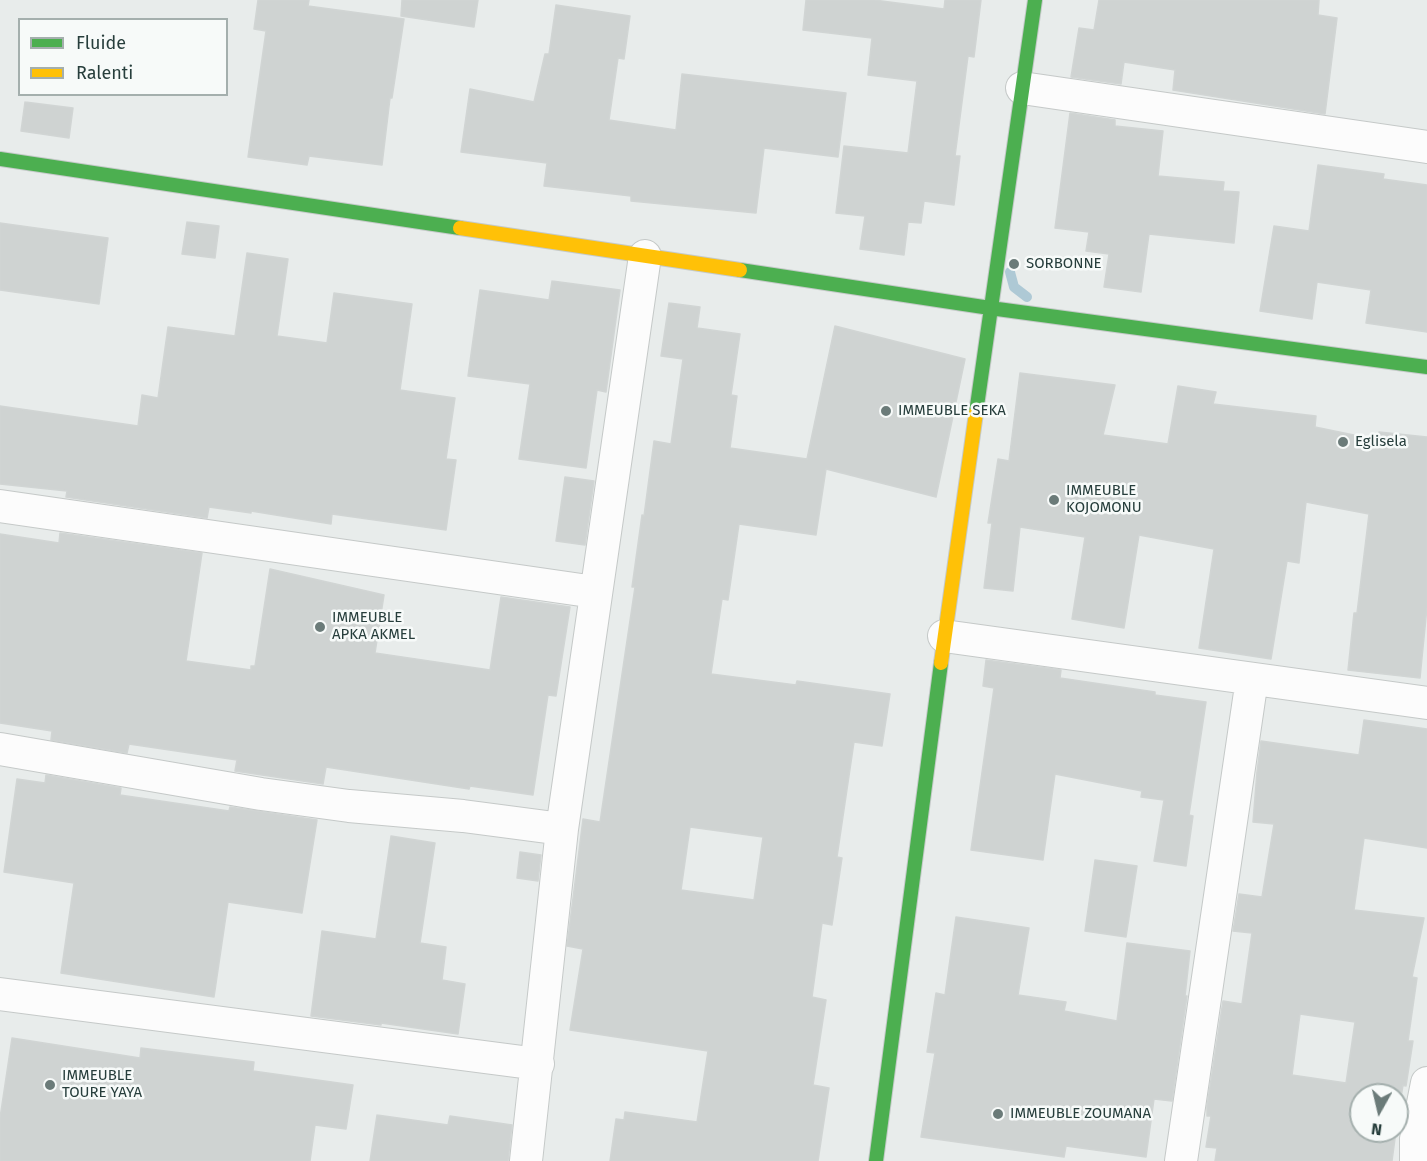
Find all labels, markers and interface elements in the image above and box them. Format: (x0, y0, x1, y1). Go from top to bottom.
legend (18, 18, 228, 96)
text: Fluide (76, 32, 126, 54)
text: Ralenti (76, 62, 133, 84)
place label: SORBONNE (1026, 255, 1102, 273)
marker: SORBONNE (1007, 257, 1021, 271)
place label: IMMEUBLE SEKA (898, 402, 1006, 420)
marker: IMMEUBLE SEKA (879, 404, 893, 418)
place label: Eglisela (1355, 433, 1407, 451)
marker: Eglisela (1336, 435, 1350, 449)
place label: IMMEUBLE KOJOMONU (1066, 482, 1142, 517)
marker: IMMEUBLE KOJOMONU (1047, 493, 1061, 507)
place label: IMMEUBLE APKA AKMEL (332, 609, 415, 644)
marker: IMMEUBLE APKA AKMEL (313, 620, 327, 634)
place label: IMMEUBLE TOURE YAYA (62, 1067, 142, 1102)
marker: IMMEUBLE TOURE YAYA (43, 1078, 57, 1092)
north arrow (1349, 1083, 1409, 1143)
place label: IMMEUBLE ZOUMANA (1010, 1105, 1151, 1123)
marker: IMMEUBLE ZOUMANA (991, 1107, 1005, 1121)
text: N (1370, 1119, 1383, 1139)

